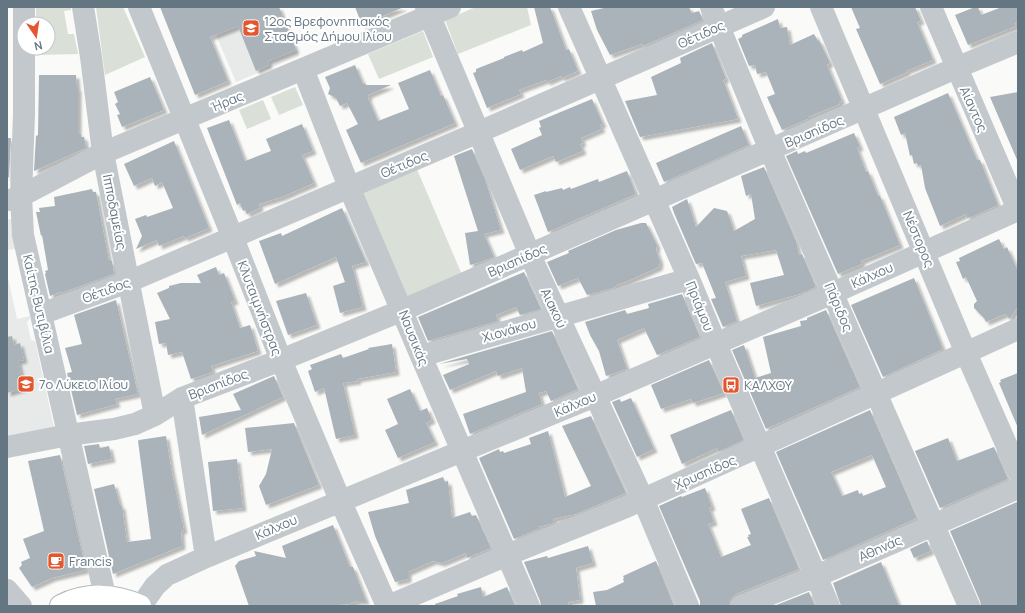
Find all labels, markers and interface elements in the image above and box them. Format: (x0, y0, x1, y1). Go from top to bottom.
place label: 12ος Βρεφονηπιακός Σταθμός Δήμου Ιλίου (264, 12, 392, 45)
north arrow (16, 16, 56, 56)
street label: Θέτιδος (675, 16, 727, 52)
school or university icon: 12ος Βρεφονηπιακός Σταθμός Δήμου Ιλίου (241, 18, 261, 38)
text: N (33, 38, 44, 54)
street label: Αίαντος (956, 83, 992, 135)
street label: Ήρας (208, 86, 246, 116)
street label: Βρισηίδος (782, 111, 846, 151)
street label: Θέτιδος (378, 146, 430, 182)
street label: Ιπποδαμείας (99, 173, 131, 251)
street label: Νέστορος (899, 208, 939, 270)
street label: Βρισηίδος (485, 239, 549, 281)
street label: Καίτης Βυτιβίλια (19, 253, 59, 355)
street label: Κλυταιμνήστρας (234, 258, 286, 358)
street label: Κάλχου (848, 258, 896, 292)
street label: Θέτιδος (80, 273, 132, 307)
street label: Πριάμου (682, 279, 718, 333)
street label: Πάριδος (821, 280, 857, 334)
street label: Αιακού (537, 285, 571, 331)
street label: Ναυσικάς (395, 308, 433, 368)
street label: Χιονάκου (480, 314, 538, 346)
street label: Βρισηίδος (186, 364, 250, 404)
school or university icon: 7ο Λύκειο Ιλίου (16, 374, 36, 394)
place label: 7ο Λύκειο Ιλίου (39, 375, 128, 393)
bus stop icon: ΚΑΛΧΟΥ (721, 375, 741, 395)
place label: ΚΑΛΧΟΥ (744, 376, 793, 394)
street label: Κάλχου (551, 387, 599, 421)
street label: Χρυσηίδος (671, 450, 739, 494)
street label: Κάλχου (252, 510, 300, 544)
street label: Αθηνάς (855, 530, 905, 566)
cafe icon: Francis (46, 551, 66, 571)
place label: Francis (69, 552, 112, 570)

